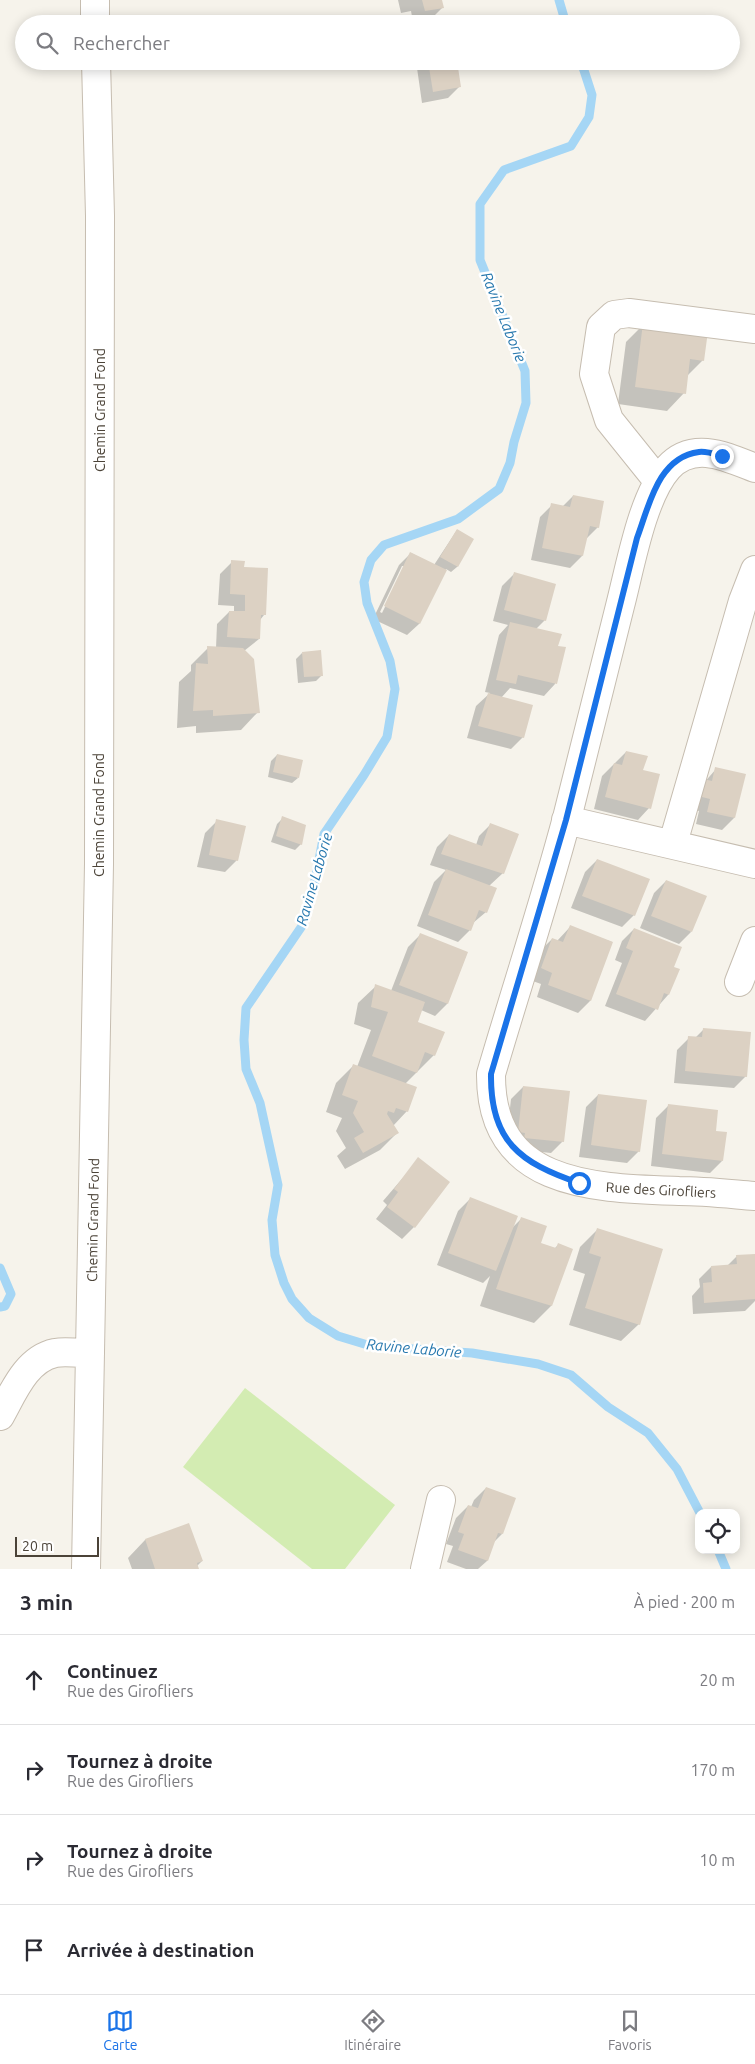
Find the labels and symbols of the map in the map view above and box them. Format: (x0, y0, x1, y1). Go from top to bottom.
water label: Ravine Laborie (478, 269, 530, 365)
street label: Chemin Grand Fond (92, 348, 108, 472)
route end (711, 445, 734, 468)
street label: Chemin Grand Fond (91, 753, 107, 877)
water label: Ravine Laborie (293, 830, 335, 927)
street label: Chemin Grand Fond (84, 1158, 102, 1282)
route start (568, 1172, 591, 1195)
street label: Rue des Girofliers (605, 1179, 717, 1201)
water label: Ravine Laborie (366, 1335, 463, 1361)
scale bar (15, 1534, 99, 1557)

